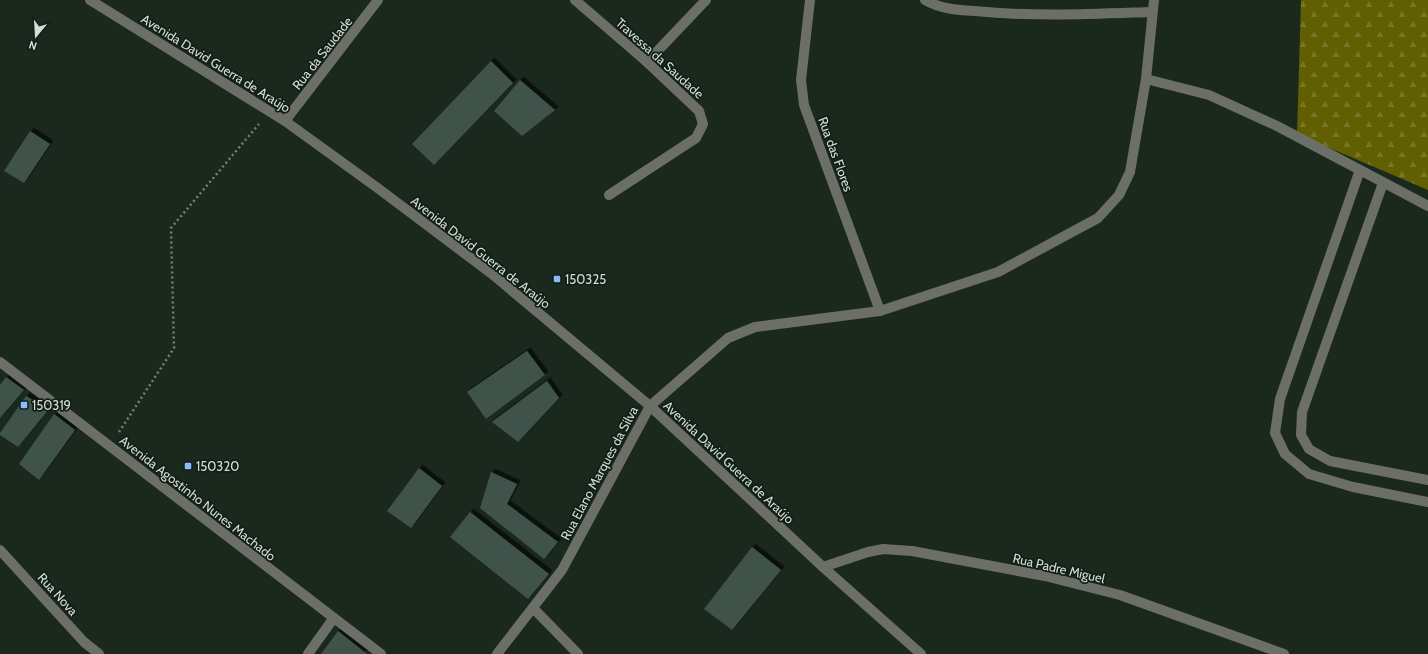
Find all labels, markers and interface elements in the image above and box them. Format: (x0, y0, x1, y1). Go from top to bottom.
street label: Avenida David Guerra de Araújo (138, 10, 293, 116)
street label: Rua da Saudade (289, 13, 356, 93)
street label: Travessa da Saudade (613, 14, 708, 102)
north arrow (16, 16, 56, 56)
text: N (27, 38, 39, 53)
street label: Rua das Flores (815, 114, 857, 194)
street label: Avenida David Guerra de Araújo (407, 193, 554, 312)
place label: 150325 (565, 271, 606, 287)
marker: 150325 (552, 274, 562, 284)
place label: 150319 (32, 397, 71, 413)
street label: Avenida David Guerra de Araújo (660, 397, 798, 527)
marker: 150319 (19, 400, 29, 410)
street label: Rua Elano Marques da Silva (557, 403, 641, 543)
street label: Avenida Agostinho Nunes Machado (117, 432, 279, 564)
place label: 150320 (196, 458, 239, 474)
marker: 150320 (183, 461, 193, 471)
street label: Rua Padre Miguel (1011, 550, 1107, 586)
street label: Rua Nova (35, 569, 82, 619)

